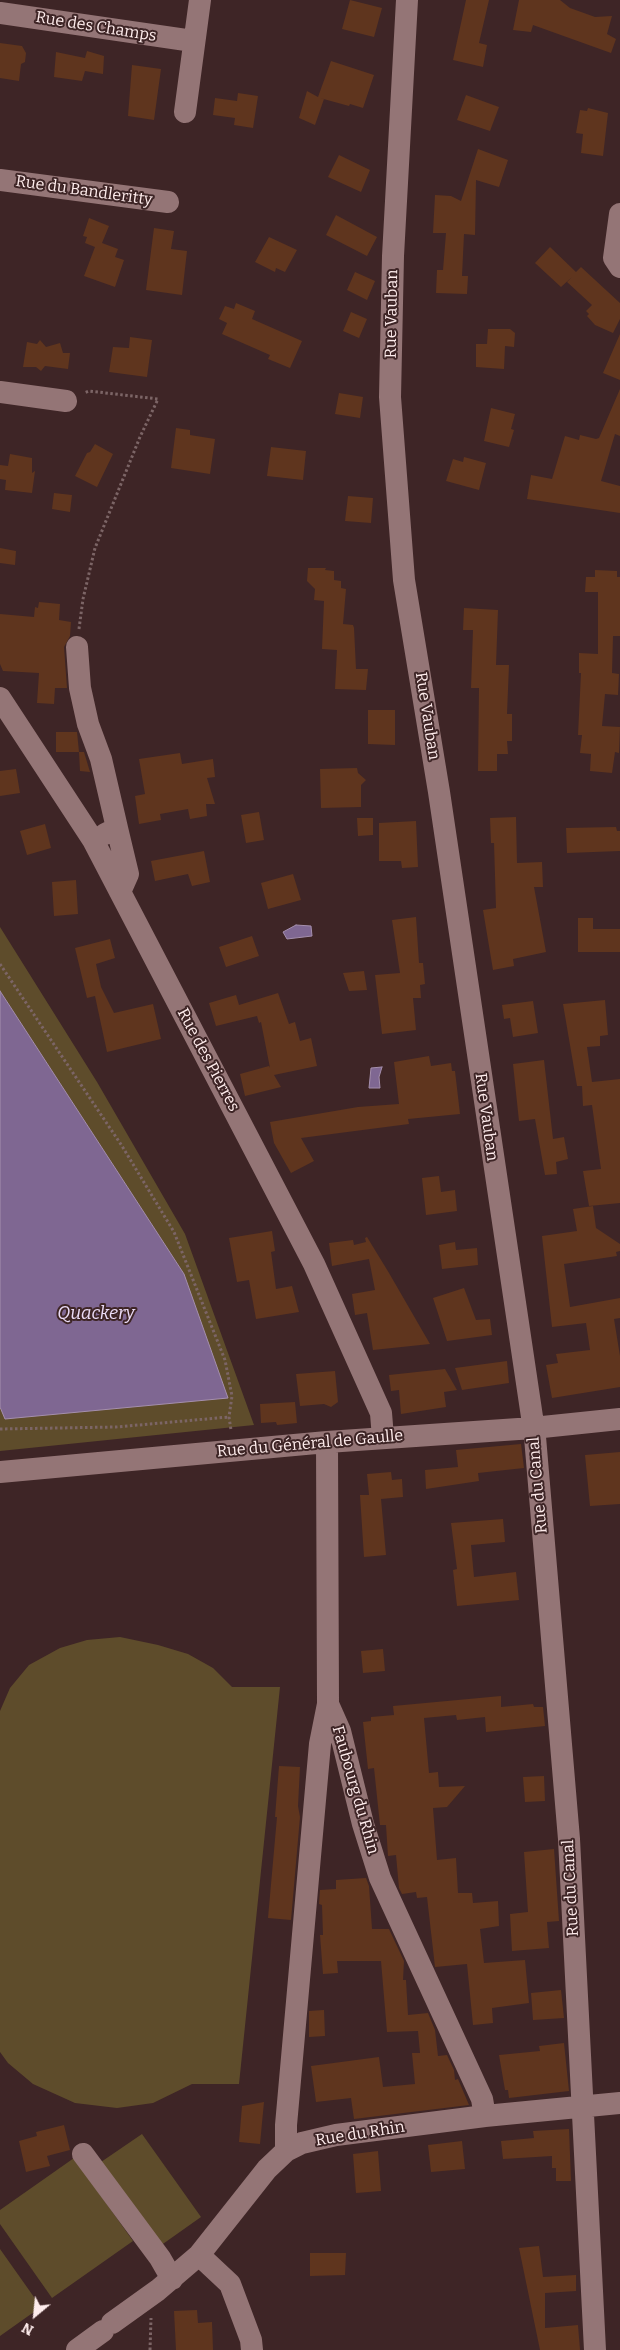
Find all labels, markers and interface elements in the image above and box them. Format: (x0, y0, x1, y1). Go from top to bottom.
street label: Rue des Champs (34, 8, 158, 46)
street label: Rue du Bandleritty (14, 172, 154, 210)
street label: Rue Vauban (382, 269, 402, 359)
street label: Rue Vauban (411, 671, 443, 761)
street label: Rue des Pierres (173, 1005, 243, 1115)
street label: Rue Vauban (470, 1072, 502, 1162)
water label: Quackery (57, 1303, 135, 1325)
street label: Rue du Général de Gaulle (216, 1426, 404, 1462)
street label: Rue du Canal (524, 1436, 552, 1534)
street label: Faubourg du Rhin (328, 1724, 382, 1856)
street label: Rue du Canal (559, 1839, 583, 1937)
street label: Rue du Rhin (314, 2117, 406, 2151)
north arrow (10, 2290, 60, 2340)
text: N (19, 2319, 36, 2339)

